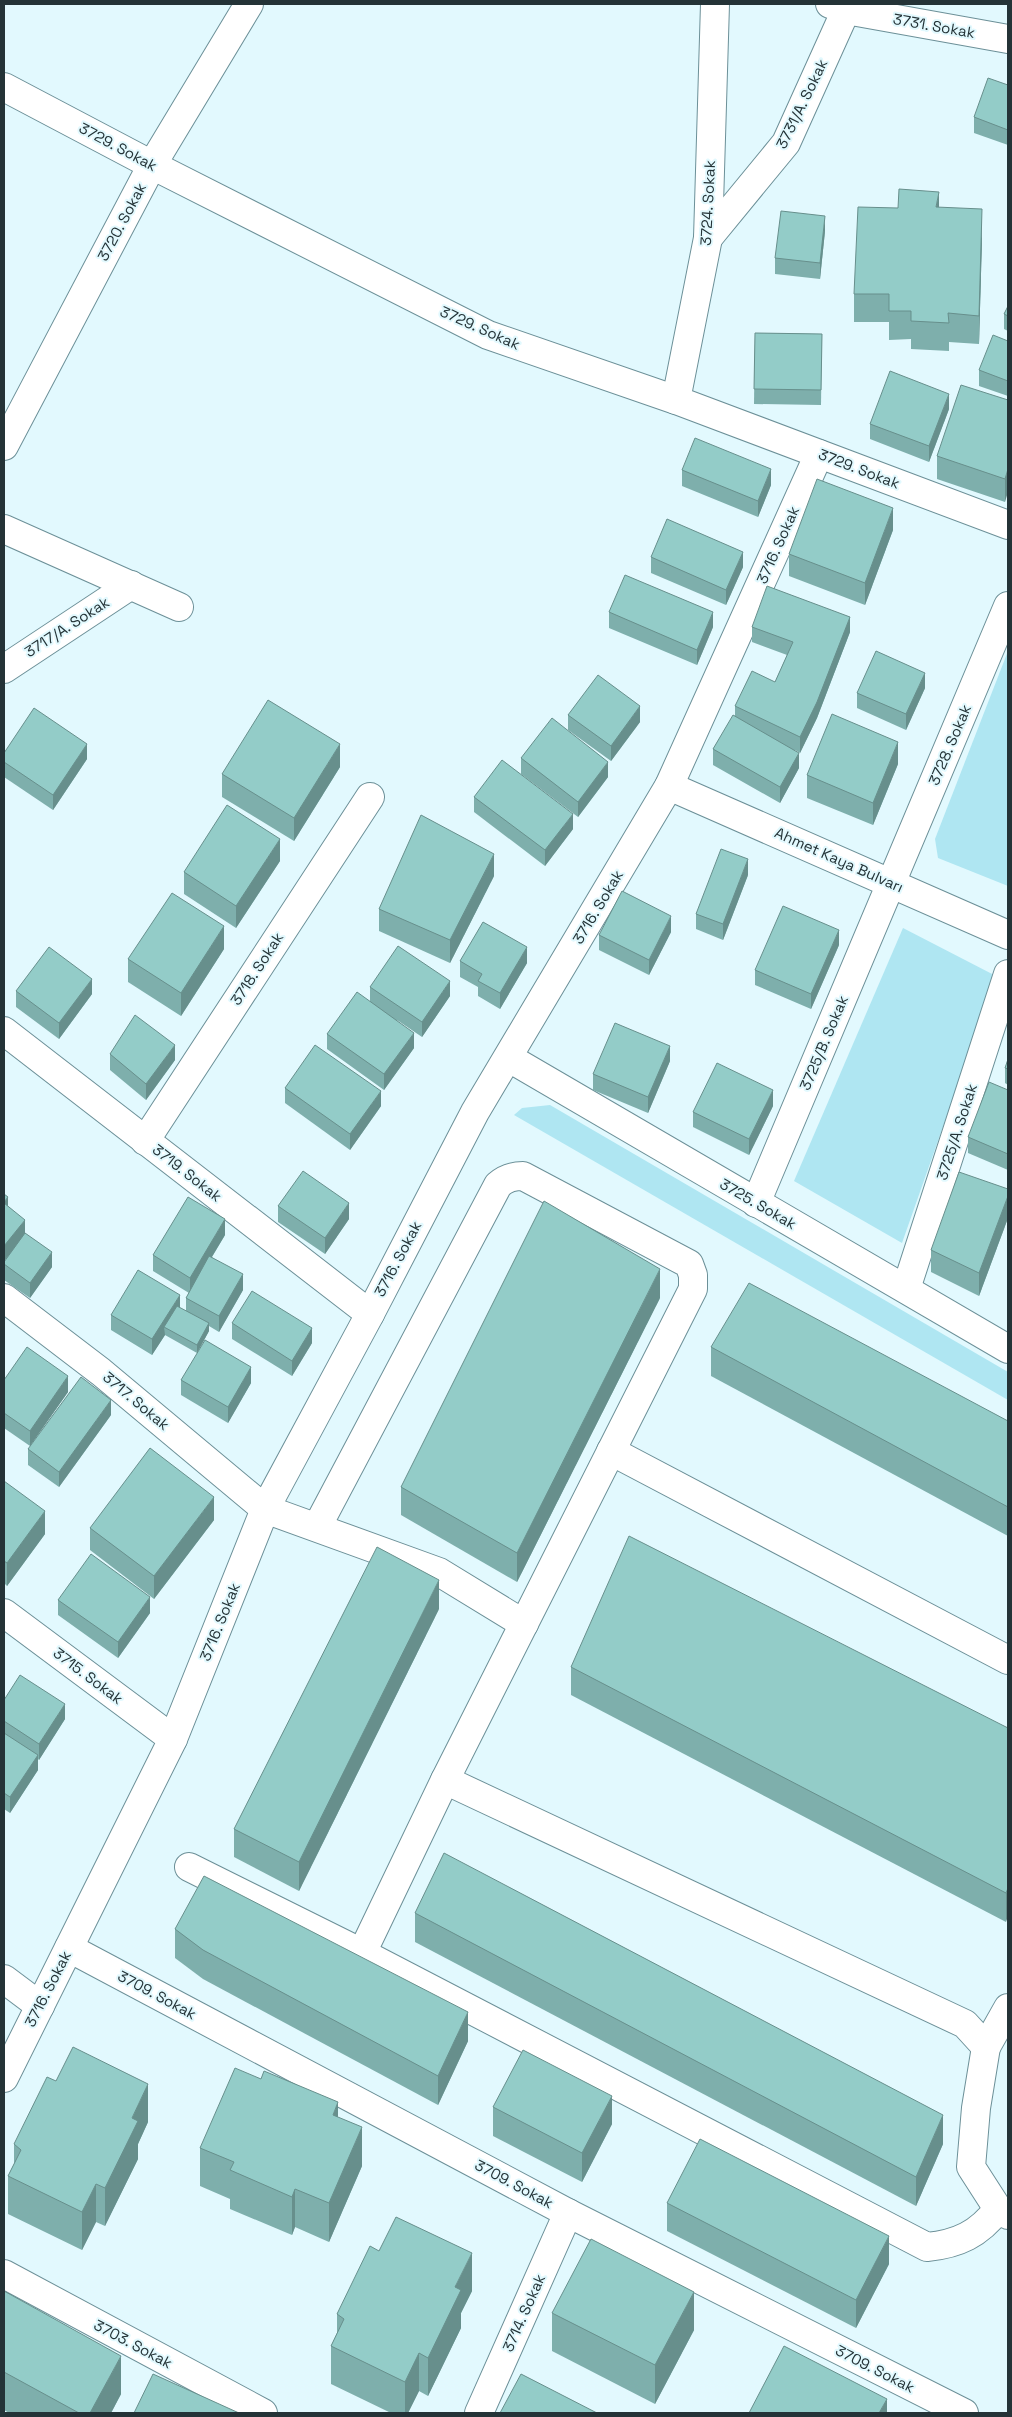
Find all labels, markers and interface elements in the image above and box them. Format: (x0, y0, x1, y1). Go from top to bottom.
street label: 3731. Sokak (892, 9, 977, 42)
street label: 3731/A. Sokak (772, 56, 832, 152)
street label: 3729. Sokak (76, 118, 161, 175)
street label: 3724. Sokak (696, 160, 719, 246)
street label: 3720. Sokak (93, 179, 150, 264)
street label: 3729. Sokak (437, 301, 523, 354)
street label: 3729. Sokak (816, 444, 903, 493)
street label: 3716. Sokak (752, 503, 803, 587)
street label: 3717/A. Sokak (21, 592, 113, 661)
street label: 3728. Sokak (924, 702, 975, 788)
street label: Ahmet Kaya Bulvarı (772, 823, 906, 896)
street label: 3716. Sokak (568, 866, 627, 947)
street label: 3718. Sokak (226, 929, 287, 1009)
street label: 3725/B. Sokak (795, 993, 852, 1093)
street label: 3725/A. Sokak (932, 1081, 981, 1183)
street label: 3719. Sokak (149, 1140, 226, 1206)
street label: 3725. Sokak (716, 1174, 800, 1233)
street label: 3716. Sokak (370, 1218, 425, 1300)
street label: 3717. Sokak (99, 1367, 174, 1434)
street label: 3716. Sokak (195, 1580, 244, 1664)
street label: 3715. Sokak (50, 1643, 127, 1708)
street label: 3716. Sokak (20, 1947, 75, 2030)
street label: 3709. Sokak (115, 1966, 200, 2023)
street label: 3709. Sokak (472, 2155, 557, 2212)
street label: 3714. Sokak (498, 2271, 549, 2355)
street label: 3703. Sokak (91, 2315, 176, 2372)
street label: 3709. Sokak (832, 2341, 918, 2397)

